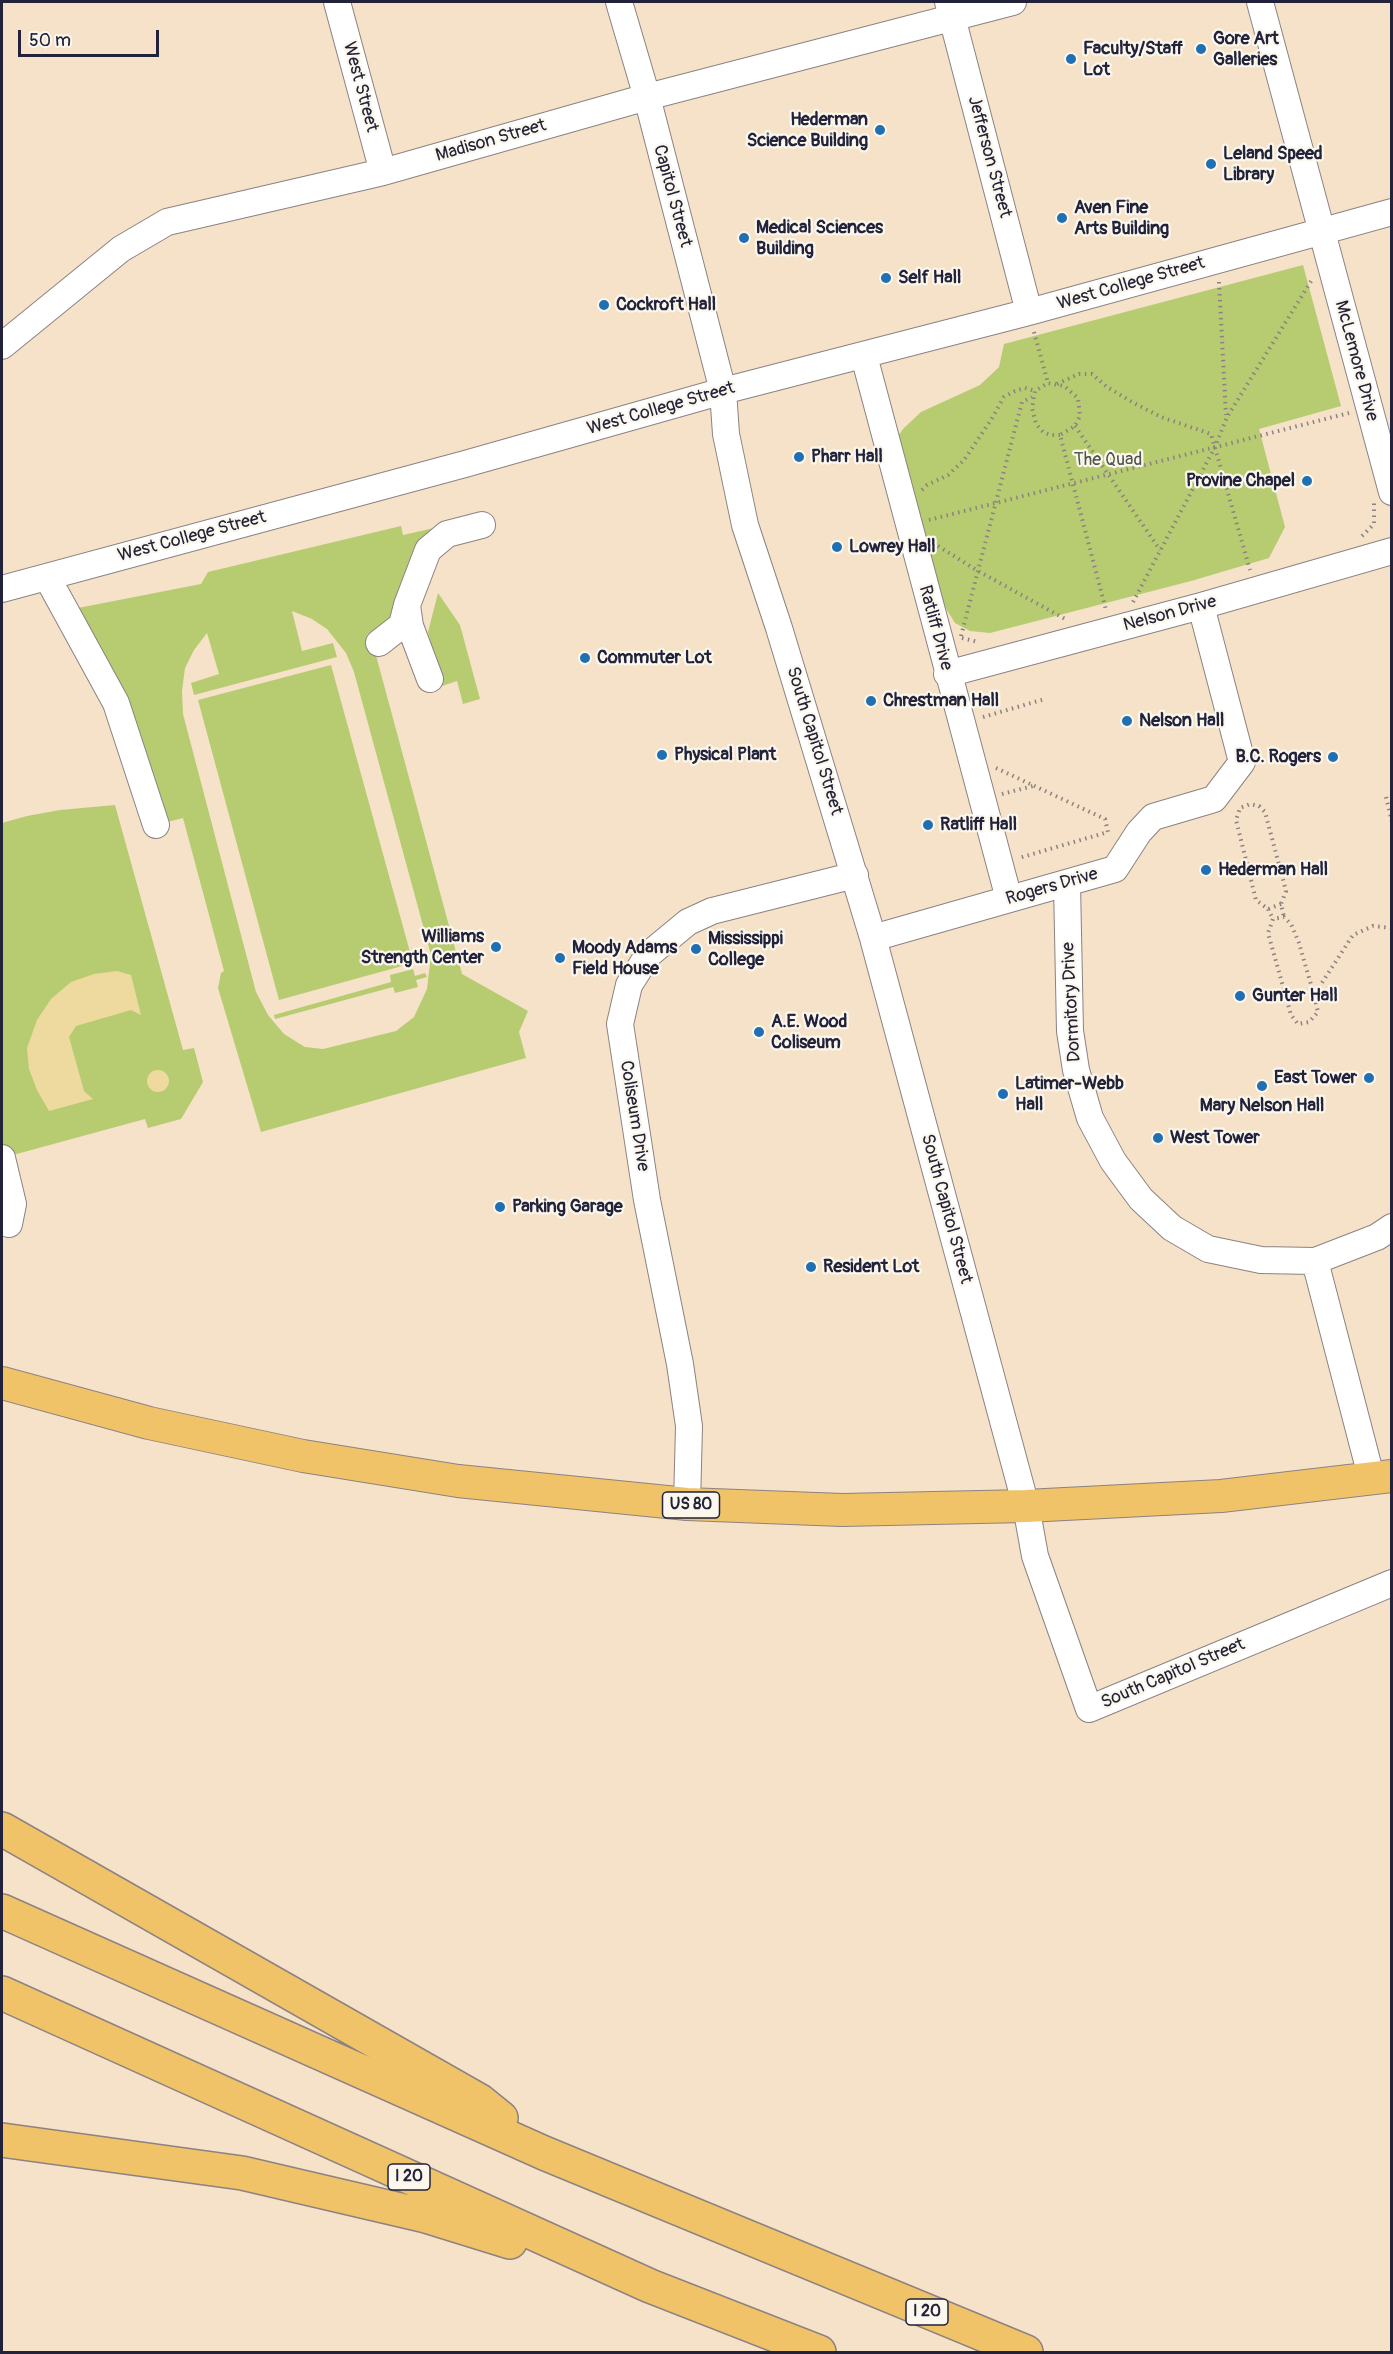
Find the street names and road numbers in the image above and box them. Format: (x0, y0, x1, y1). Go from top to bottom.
street label: West Street (338, 40, 382, 134)
street label: Jefferson Street (962, 94, 1016, 220)
street label: Madison Street (433, 115, 549, 167)
street label: Capitol Street (648, 142, 696, 250)
street label: West College Street (1055, 253, 1207, 315)
street label: McLemore Drive (1330, 298, 1382, 424)
street label: West College Street (585, 378, 737, 440)
street label: West College Street (116, 507, 268, 567)
street label: Ratliff Drive (913, 583, 957, 673)
street label: Nelson Drive (1121, 591, 1219, 637)
street label: South Capitol Street (781, 664, 847, 818)
street label: Rogers Drive (1003, 864, 1101, 910)
street label: Dormitory Drive (1058, 942, 1086, 1062)
street label: Coliseum Drive (615, 1059, 653, 1173)
street label: South Capitol Street (916, 1132, 976, 1286)
road number: US 80 (662, 1492, 720, 1518)
street label: South Capitol Street (1098, 1634, 1248, 1714)
road number: I 20 (388, 2164, 430, 2190)
road number: I 20 (906, 2299, 948, 2325)

